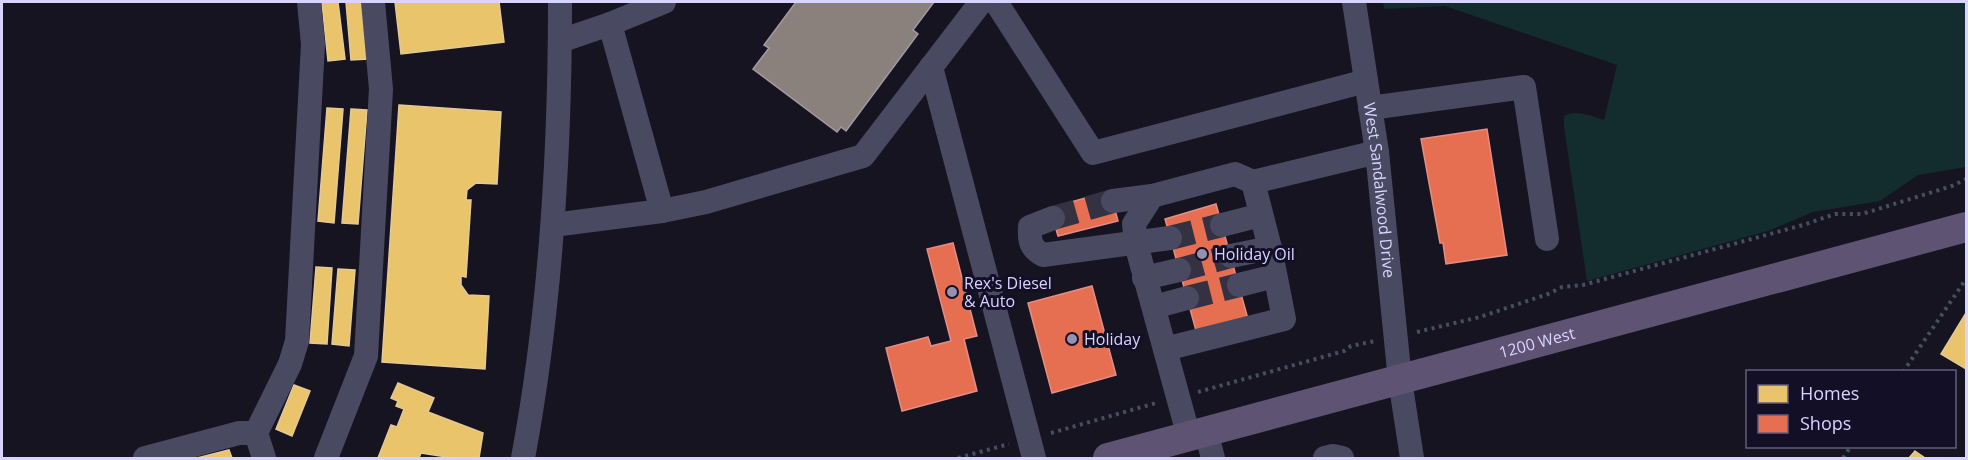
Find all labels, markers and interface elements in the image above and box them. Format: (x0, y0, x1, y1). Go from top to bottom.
street label: West Sandalwood Drive (1359, 101, 1401, 279)
place label: Holiday Oil (1214, 243, 1295, 265)
marker: Holiday Oil (1195, 247, 1209, 261)
place label: Rex's Diesel & Auto (964, 272, 1052, 312)
marker: Rex's Diesel & Auto (945, 285, 959, 299)
street label: 1200 West (1496, 322, 1577, 363)
place label: Holiday (1084, 328, 1141, 350)
marker: Holiday (1065, 332, 1079, 346)
legend (1746, 370, 1956, 448)
text: Homes (1800, 381, 1859, 405)
text: Shops (1800, 411, 1851, 435)

